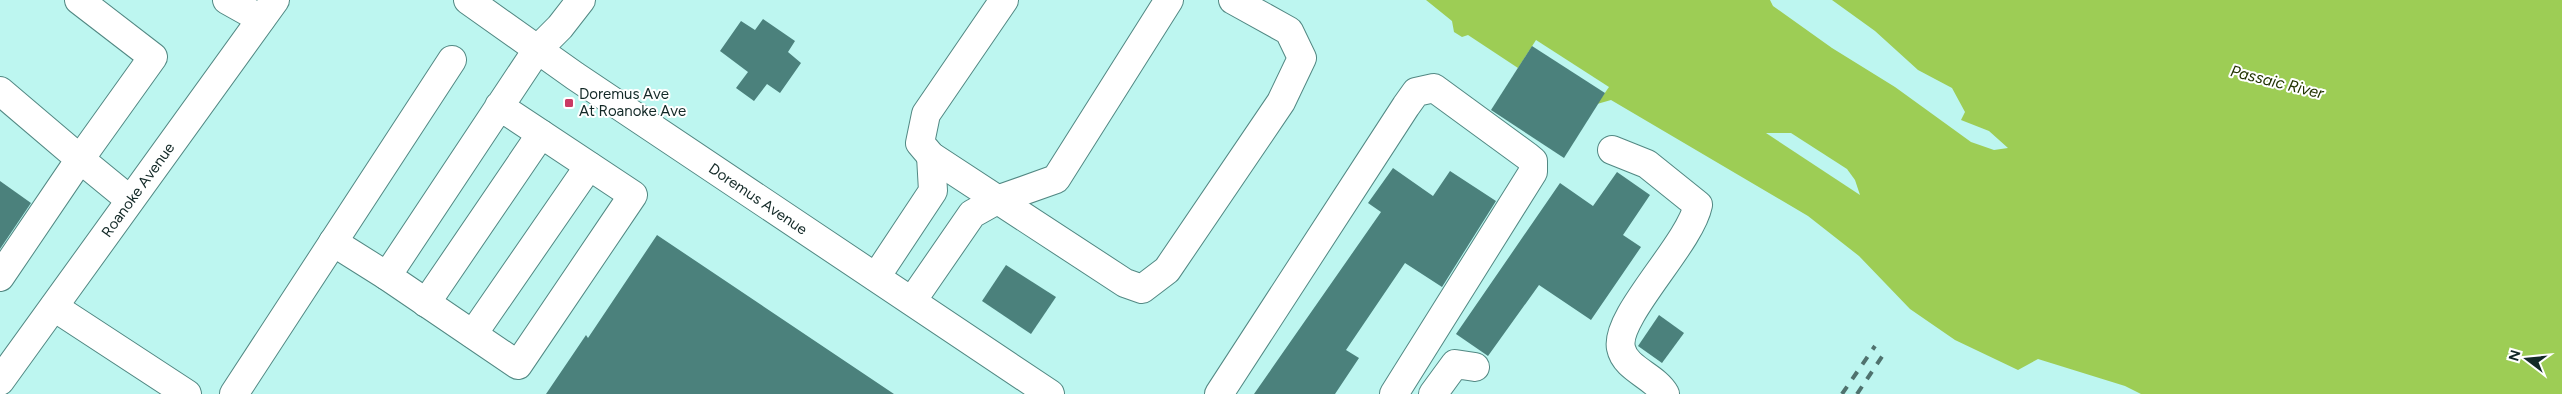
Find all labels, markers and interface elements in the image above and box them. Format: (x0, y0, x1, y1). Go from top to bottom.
water label: Passaic River (2228, 61, 2326, 103)
place label: Doremus Ave At Roanoke Ave (579, 85, 686, 120)
marker: Doremus Ave At Roanoke Ave (563, 97, 575, 109)
street label: Roanoke Avenue (98, 139, 178, 241)
street label: Doremus Avenue (705, 159, 811, 239)
north arrow (2502, 334, 2552, 384)
text: N (2505, 348, 2525, 363)

